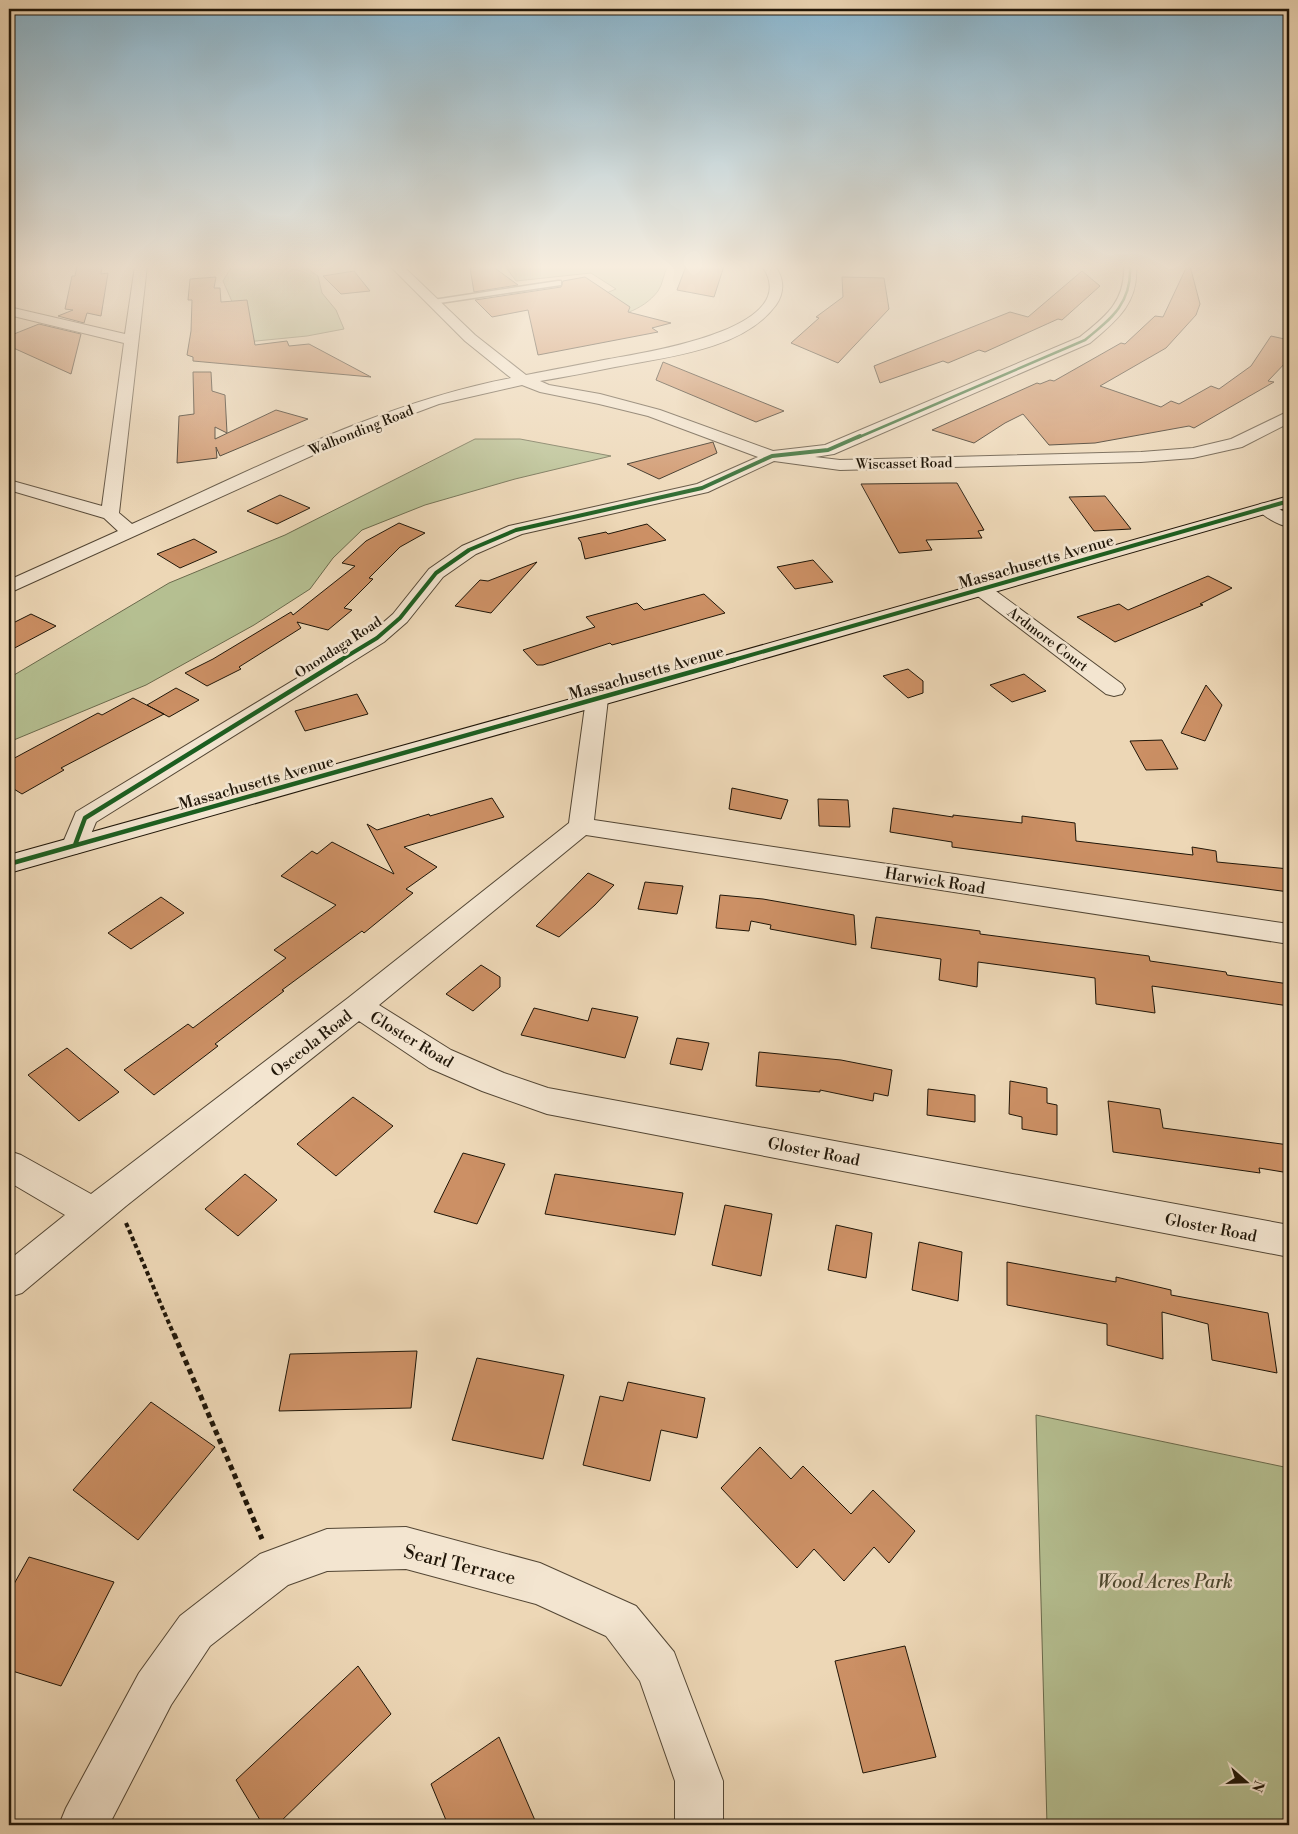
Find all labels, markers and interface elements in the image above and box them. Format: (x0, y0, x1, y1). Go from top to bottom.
street label: Walhonding Road (306, 402, 416, 460)
street label: Wiscasset Road (854, 454, 953, 474)
street label: Massachusetts Avenue (956, 530, 1116, 594)
street label: Ardmore Court (1003, 603, 1091, 676)
street label: Onondaga Road (292, 613, 386, 683)
street label: Massachusetts Avenue (566, 641, 726, 705)
street label: Massachusetts Avenue (176, 751, 336, 815)
street label: Harwick Road (883, 863, 987, 899)
street label: Osceola Road (267, 1006, 356, 1082)
street label: Gloster Road (366, 1007, 457, 1073)
street label: Gloster Road (766, 1133, 862, 1171)
street label: Gloster Road (1163, 1209, 1259, 1247)
street label: Searl Terrace (401, 1539, 518, 1590)
park label: Wood Acres Park (1097, 1570, 1233, 1594)
north arrow (1220, 1756, 1270, 1806)
text: N (1247, 1778, 1268, 1794)

